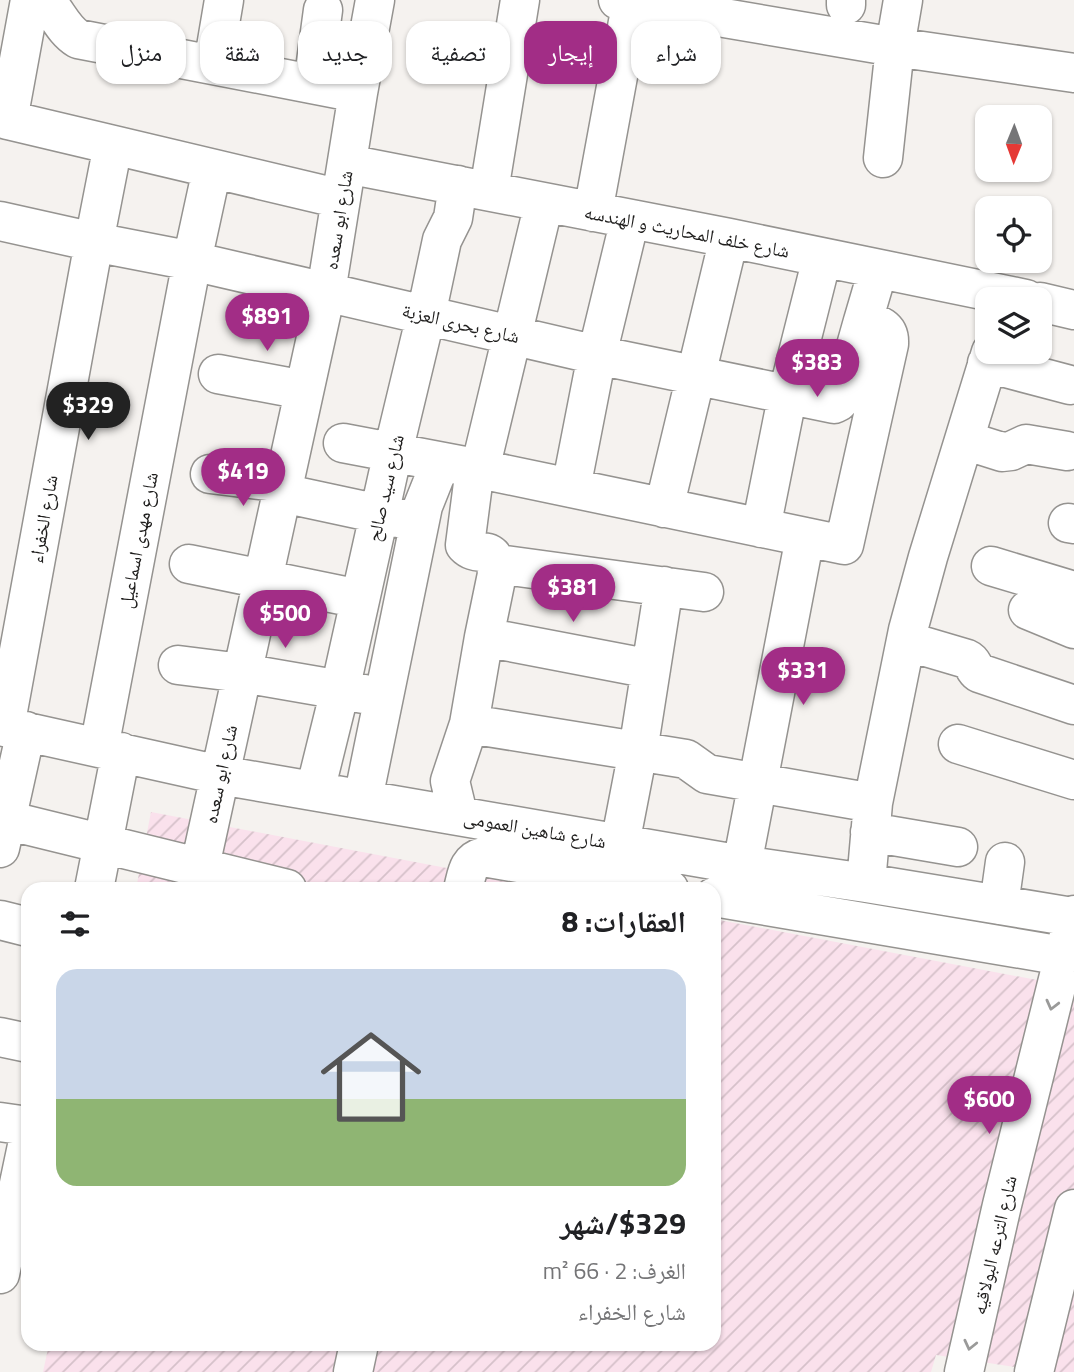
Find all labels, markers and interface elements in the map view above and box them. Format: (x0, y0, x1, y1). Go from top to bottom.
chip: منزل (96, 21, 186, 84)
chip: شقة (200, 21, 284, 84)
chip: جديد (298, 21, 392, 84)
chip: تصفية (406, 21, 510, 84)
chip: إيجار (524, 21, 617, 84)
chip: شراء (631, 21, 721, 84)
north arrow (975, 105, 1052, 182)
map controls (975, 105, 1052, 364)
street label: شارع ابو سعده (315, 168, 360, 272)
street label: شارع خلف المحاريث و الهندسه (582, 196, 792, 265)
button: locate (975, 196, 1052, 273)
button: layers (975, 287, 1052, 364)
pin: $891 (226, 294, 308, 353)
street label: شارع بحرى العزبة (400, 295, 523, 350)
text: $891 (241, 298, 293, 333)
pin: $383 (776, 340, 858, 399)
text: $383 (791, 344, 843, 379)
pin: $329 (47, 382, 129, 442)
text: $329 (62, 387, 114, 422)
street label: شارع سيد صالح (358, 431, 411, 544)
pin: $419 (202, 448, 284, 508)
text: $419 (217, 453, 269, 488)
street label: شارع مهدى اسماعيل (110, 469, 165, 611)
street label: شارع الخفراء (20, 472, 65, 565)
pin: $381 (532, 564, 614, 624)
text: $381 (547, 569, 599, 604)
pin: $500 (244, 590, 326, 650)
text: $500 (259, 595, 311, 630)
pin: $331 (762, 648, 844, 707)
text: $331 (777, 652, 829, 687)
street label: شارع ابو سعده (195, 722, 244, 826)
street label: شارع شاهين العمومى (462, 802, 609, 855)
text: العقارات: 8 (561, 898, 686, 944)
icon: filters (56, 905, 94, 943)
one-way arrow (1046, 999, 1060, 1011)
icon: home (308, 1014, 434, 1140)
pin: $600 (948, 1076, 1030, 1136)
text: $600 (963, 1081, 1015, 1116)
street label: شارع الترعه البولاقيه (963, 1172, 1024, 1317)
text: $329/شهر (560, 1200, 686, 1246)
text: الغرف: 2 · 66 m² (543, 1253, 686, 1288)
text: شارع الخفراء (578, 1294, 686, 1329)
one-way arrow (964, 1339, 978, 1351)

